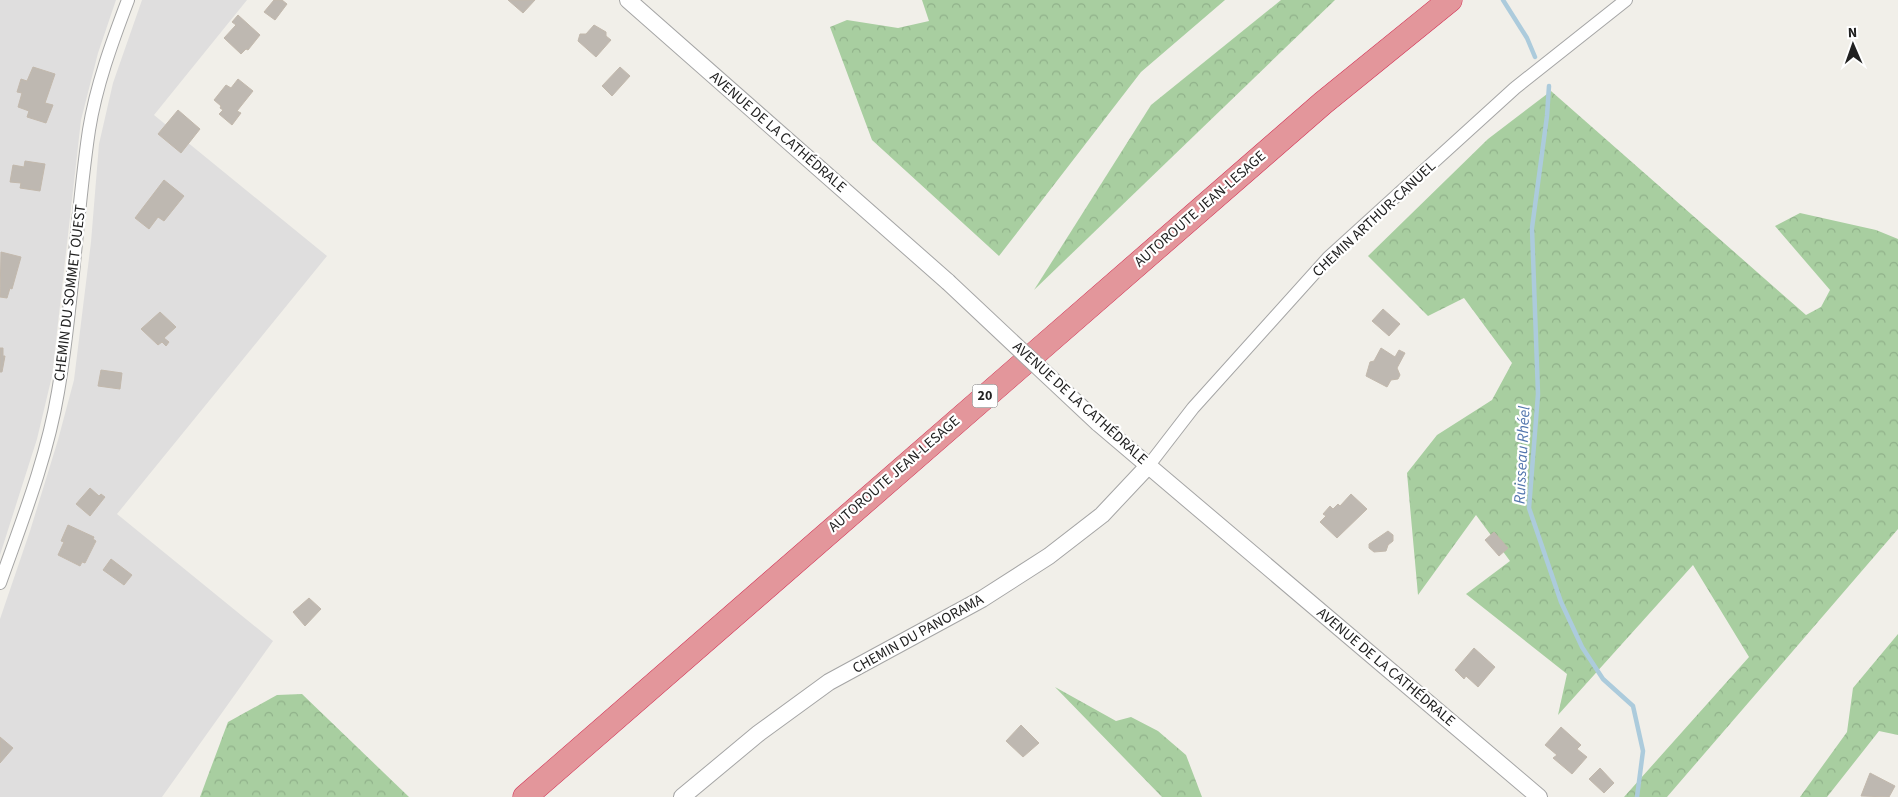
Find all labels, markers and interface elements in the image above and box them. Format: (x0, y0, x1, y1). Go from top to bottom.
north arrow (1828, 20, 1878, 70)
text: N (1848, 23, 1858, 43)
street label: AVENUE DE LA CATHÉDRALE (705, 67, 851, 197)
street label: AUTOROUTE JEAN-LESAGE (1130, 146, 1270, 272)
street label: CHEMIN ARTHUR-CANUEL (1308, 156, 1440, 282)
street label: CHEMIN DU SOMMET OUEST (49, 204, 91, 382)
street label: AVENUE DE LA CATHÉDRALE (1008, 337, 1152, 469)
road number: 20 (972, 384, 998, 408)
water label: Ruisseau Rhéel (1508, 405, 1536, 505)
street label: AUTOROUTE JEAN-LESAGE (824, 411, 964, 537)
street label: CHEMIN DU PANORAMA (849, 589, 988, 679)
street label: AVENUE DE LA CATHÉDRALE (1312, 603, 1460, 731)

